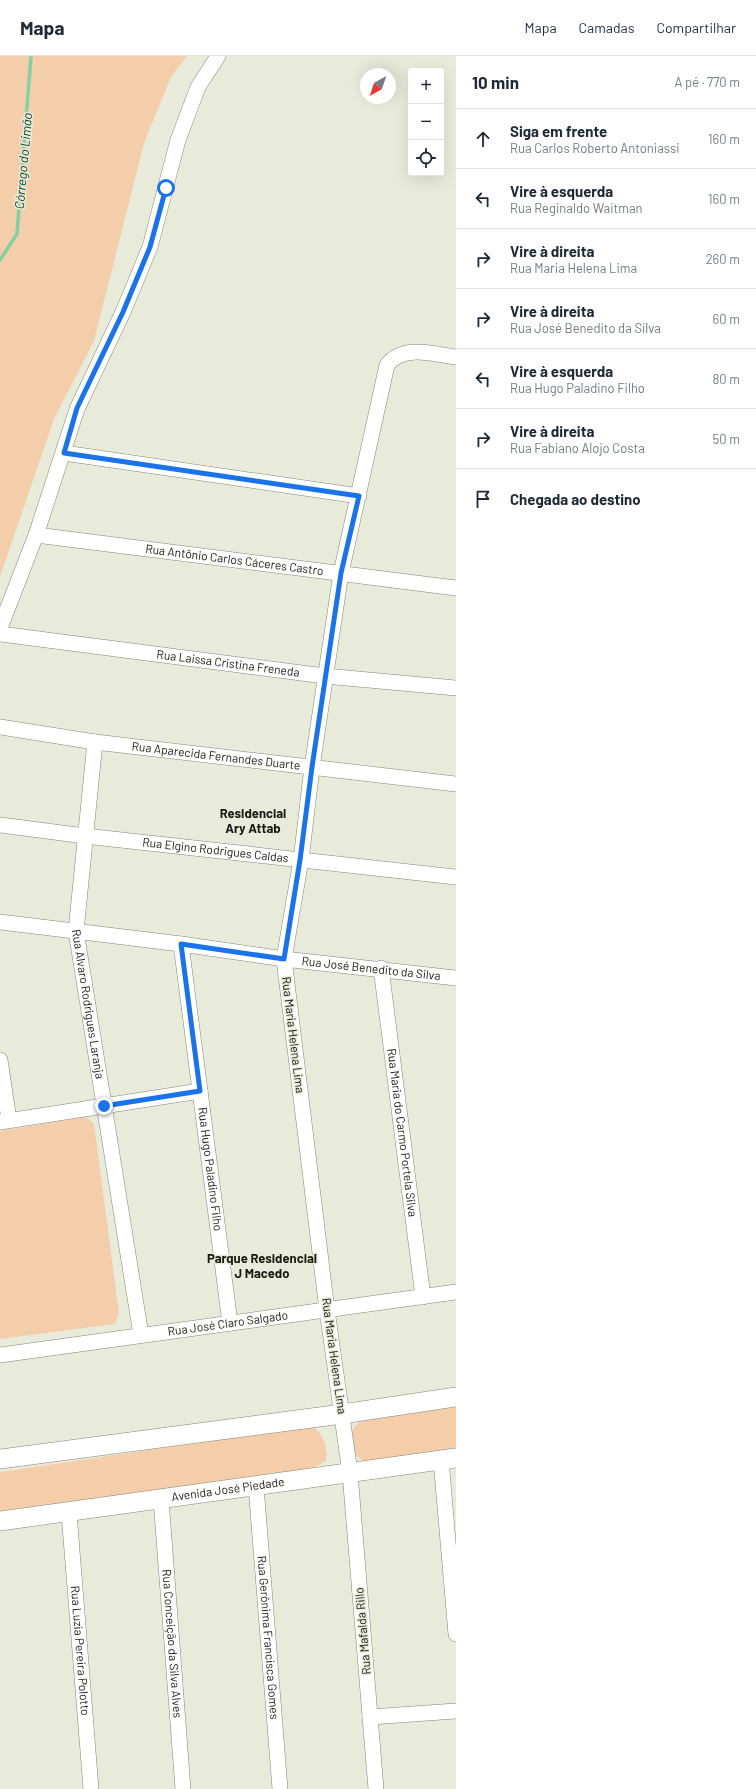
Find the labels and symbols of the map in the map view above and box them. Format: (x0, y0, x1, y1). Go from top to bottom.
north arrow (360, 68, 396, 104)
water label: Córrego do Limão (11, 112, 35, 210)
route start (157, 179, 175, 197)
street label: Rua Antônio Carlos Cáceres Castro (145, 541, 324, 577)
street label: Rua Laissa Cristina Freneda (156, 646, 301, 679)
street label: Rua Aparecida Fernandes Duarte (131, 738, 301, 772)
district label: Residencial Ary Attab (220, 805, 286, 836)
street label: Rua Elgino Rodrigues Caldas (142, 834, 290, 864)
street label: Rua Alvaro Rodrigues Laranja (70, 928, 108, 1080)
street label: Rua José Benedito da Silva (301, 953, 441, 982)
street label: Rua Maria Helena Lima (280, 976, 308, 1094)
street label: Rua Maria do Carmo Portela Silva (385, 1048, 421, 1218)
route end (95, 1097, 113, 1115)
street label: Rua Hugo Paladino Filho (196, 1106, 226, 1232)
district label: Parque Residencial J Macedo (207, 1250, 317, 1281)
street label: Rua Maria Helena Lima (320, 1297, 350, 1415)
street label: Rua José Claro Salgado (167, 1307, 289, 1338)
street label: Avenida José Piedade (170, 1474, 285, 1503)
street label: Rua Gerônima Francisca Gomes (256, 1555, 282, 1720)
street label: Rua Conceição da Silva Alves (160, 1569, 186, 1719)
street label: Rua Luzia Pereira Polotto (69, 1585, 93, 1716)
street label: Rua Mafalda Rillo (351, 1587, 373, 1675)

